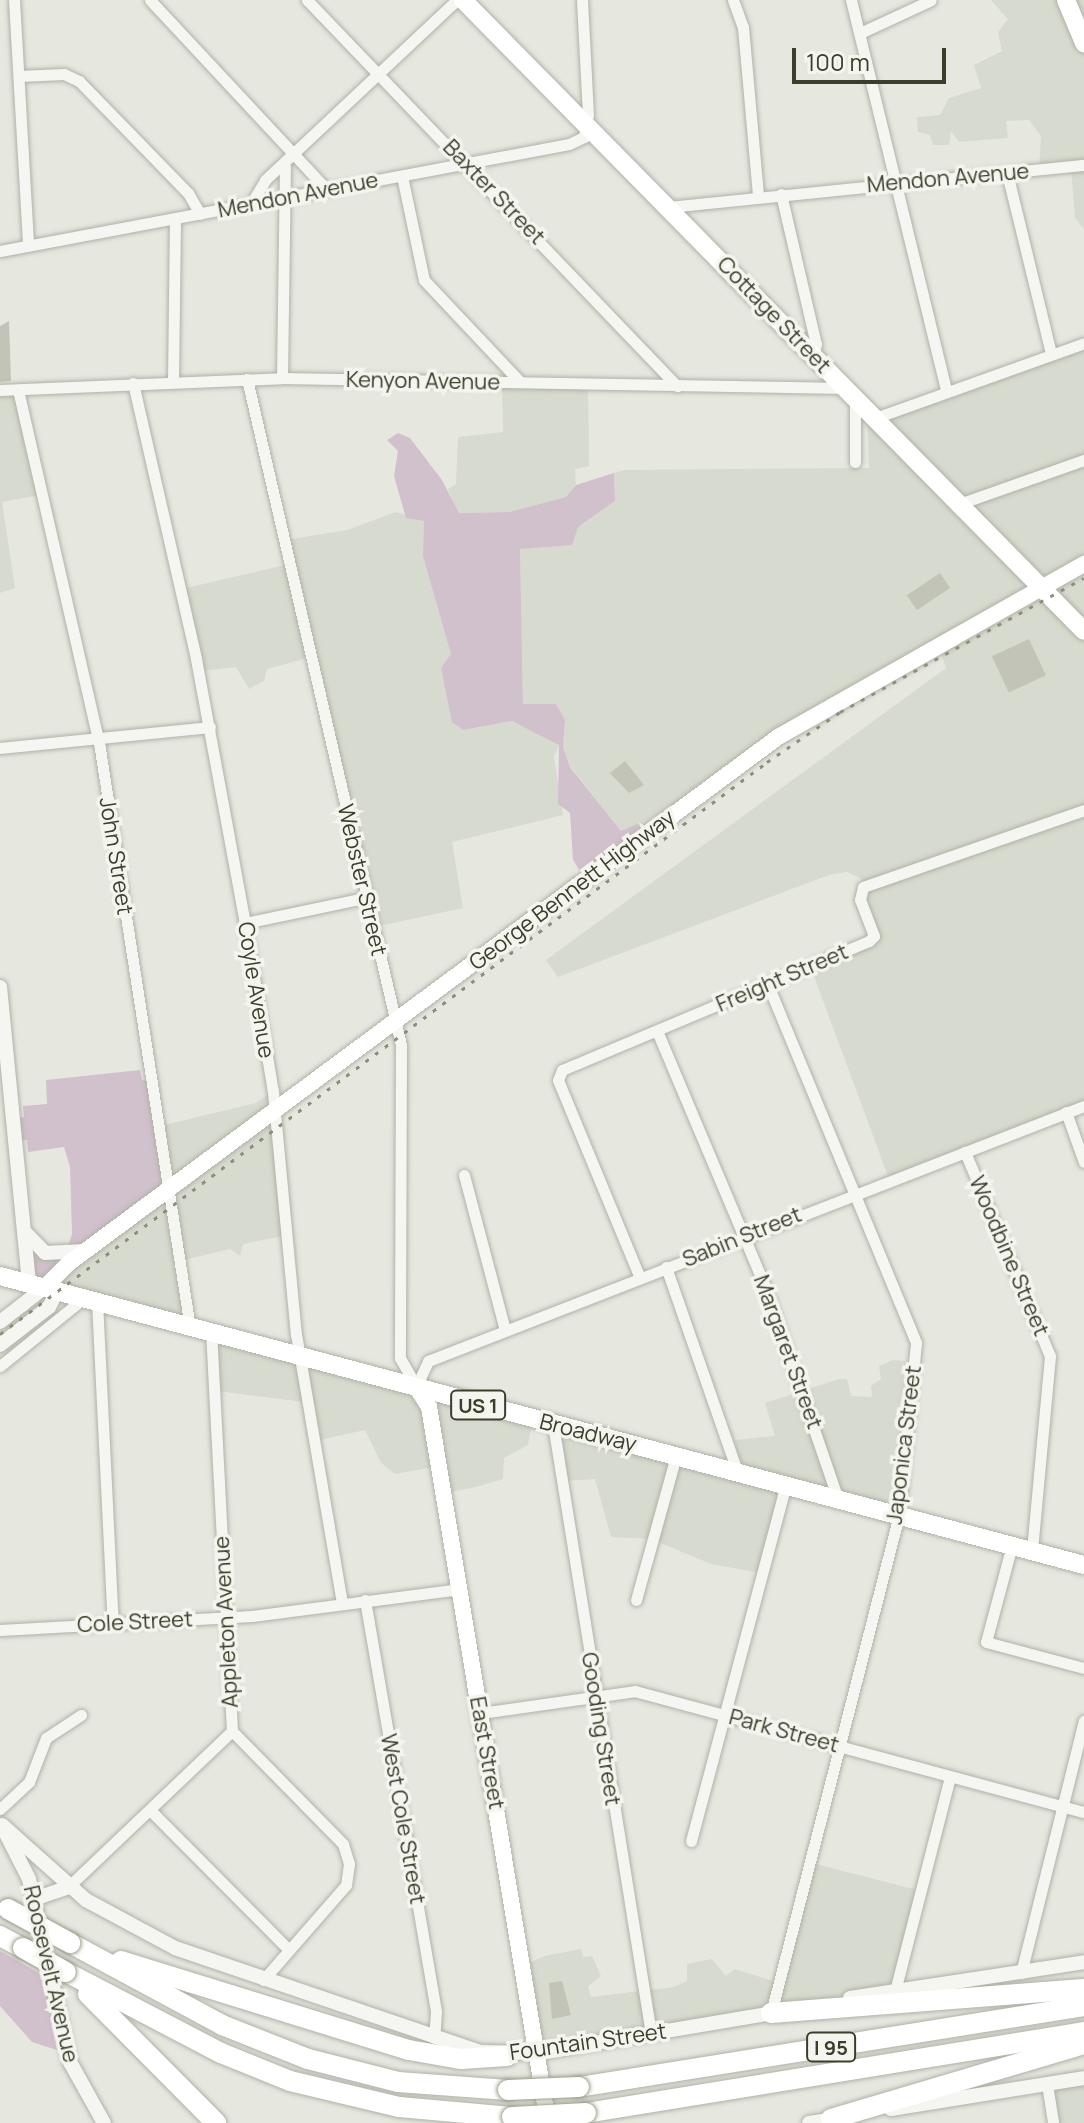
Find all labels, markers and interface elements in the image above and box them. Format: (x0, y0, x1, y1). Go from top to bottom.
scale bar (796, 32, 950, 82)
text: 100 m (806, 45, 870, 78)
street label: Baxter Street (437, 134, 551, 250)
street label: Mendon Avenue (866, 158, 1030, 198)
street label: Mendon Avenue (216, 167, 380, 223)
street label: Cottage Street (712, 251, 836, 379)
street label: Kenyon Avenue (346, 366, 500, 396)
street label: John Street (94, 795, 138, 917)
street label: Webster Street (332, 802, 392, 958)
street label: George Bennett Highway (464, 804, 680, 976)
street label: Coyle Avenue (232, 920, 280, 1060)
street label: Freight Street (712, 938, 852, 1018)
street label: Woodbine Street (963, 1172, 1055, 1340)
street label: Sabin Street (679, 1201, 805, 1273)
street label: Margaret Street (748, 1271, 828, 1433)
street label: Japonica Street (881, 1364, 927, 1526)
road number: US 1 (450, 1389, 506, 1421)
street label: Broadway (537, 1408, 639, 1458)
street label: Appleton Avenue (208, 1535, 244, 1709)
street label: Cole Street (77, 1606, 193, 1638)
street label: Gooding Street (576, 1650, 626, 1808)
street label: East Street (464, 1695, 510, 1811)
street label: Park Street (726, 1704, 842, 1758)
street label: West Cole Street (375, 1732, 431, 1906)
street label: Roosevelt Avenue (18, 1883, 84, 2065)
street label: Fountain Street (508, 2018, 668, 2066)
road number: I 95 (805, 2031, 857, 2063)

